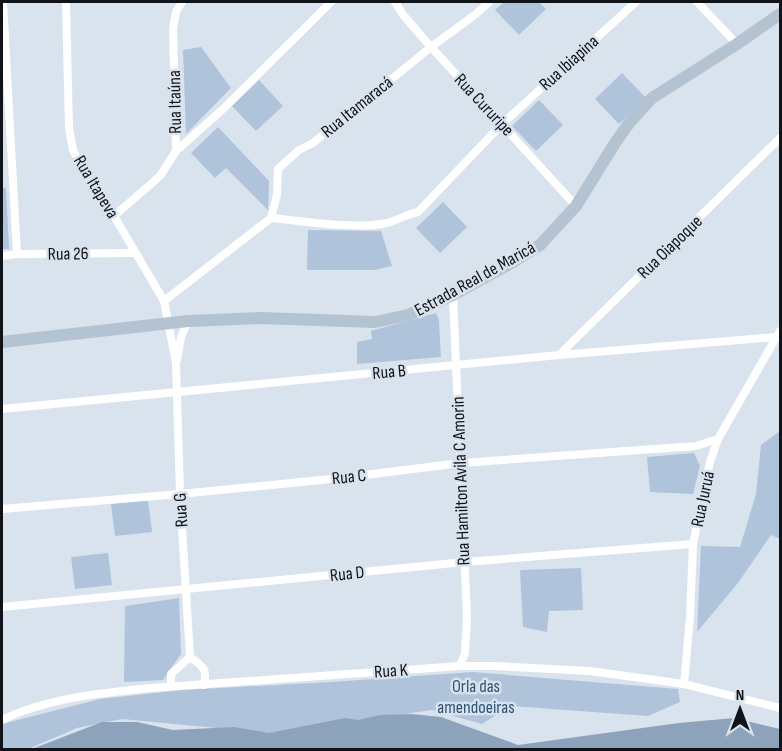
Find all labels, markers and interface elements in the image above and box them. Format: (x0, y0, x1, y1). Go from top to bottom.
street label: Rua Ibiapina (535, 31, 603, 95)
street label: Rua Cururipe (450, 69, 518, 141)
street label: Rua Itaúna (164, 70, 186, 134)
street label: Rua Itamaracá (317, 72, 397, 142)
street label: Rua Itapeva (69, 152, 123, 222)
street label: Rua Oiapoque (633, 211, 707, 283)
street label: Estrada Real de Maricá (411, 237, 539, 321)
street label: Rua 26 (47, 243, 89, 265)
street label: Rua B (371, 360, 407, 384)
street label: Rua Hamilton Avila C Amorin (448, 396, 474, 566)
street label: Rua C (331, 465, 367, 489)
street label: Rua Juruá (687, 469, 719, 529)
street label: Rua G (170, 492, 192, 528)
street label: Rua D (329, 562, 365, 586)
street label: Rua K (373, 659, 409, 683)
park label: Orla das amendoeiras (437, 676, 515, 718)
north arrow (710, 679, 770, 739)
text: N (736, 686, 744, 705)

